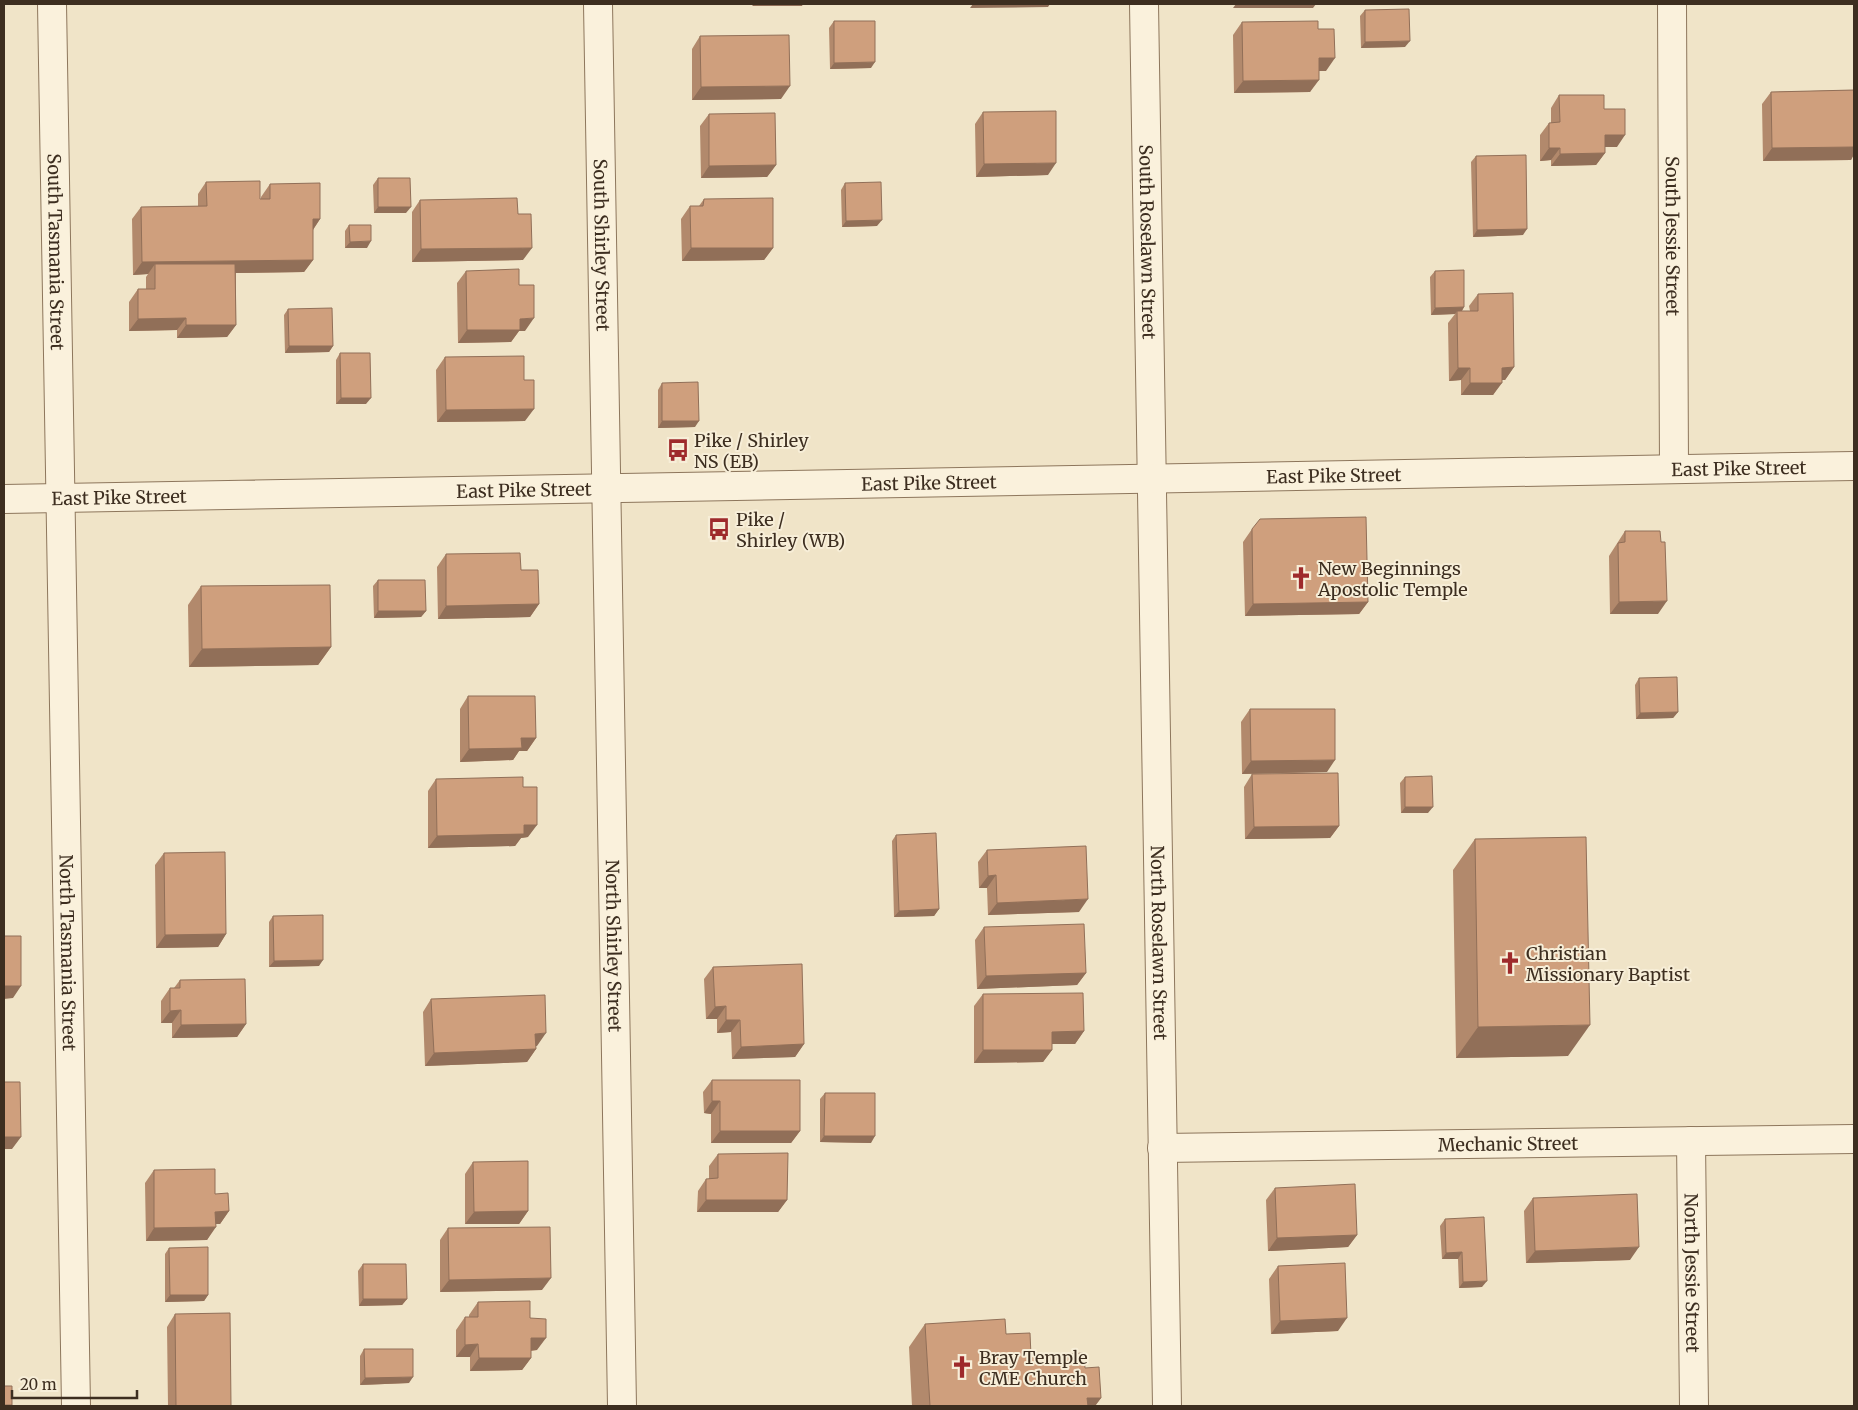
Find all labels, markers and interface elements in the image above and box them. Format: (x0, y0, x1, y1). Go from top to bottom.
street label: South Roselawn Street (1135, 144, 1161, 340)
street label: South Tasmania Street (43, 153, 69, 351)
street label: South Jessie Street (1661, 156, 1685, 316)
street label: South Shirley Street (589, 158, 615, 332)
place label: Pike / Shirley NS (EB) (694, 429, 809, 473)
bus stop icon: Pike / Shirley NS (EB) (665, 437, 691, 463)
street label: East Pike Street (1671, 455, 1807, 481)
street label: East Pike Street (1266, 463, 1402, 488)
street label: East Pike Street (861, 470, 997, 495)
street label: East Pike Street (456, 477, 592, 502)
street label: East Pike Street (51, 484, 187, 510)
place label: Pike / Shirley (WB) (736, 508, 845, 552)
bus stop icon: Pike / Shirley (WB) (706, 516, 732, 542)
place label: New Beginnings Apostolic Temple (1317, 557, 1468, 601)
church icon: New Beginnings Apostolic Temple (1288, 565, 1314, 591)
street label: North Roselawn Street (1146, 845, 1173, 1041)
street label: North Tasmania Street (55, 854, 81, 1051)
street label: North Shirley Street (601, 859, 627, 1032)
place label: Christian Missionary Baptist (1526, 942, 1690, 986)
church icon: Christian Missionary Baptist (1497, 950, 1523, 976)
street label: Mechanic Street (1438, 1131, 1578, 1156)
street label: North Jessie Street (1680, 1193, 1705, 1353)
place label: Bray Temple CME Church (979, 1346, 1088, 1390)
church icon: Bray Temple CME Church (949, 1354, 975, 1380)
scale bar (12, 1368, 138, 1400)
text: 20 m (20, 1375, 57, 1394)

